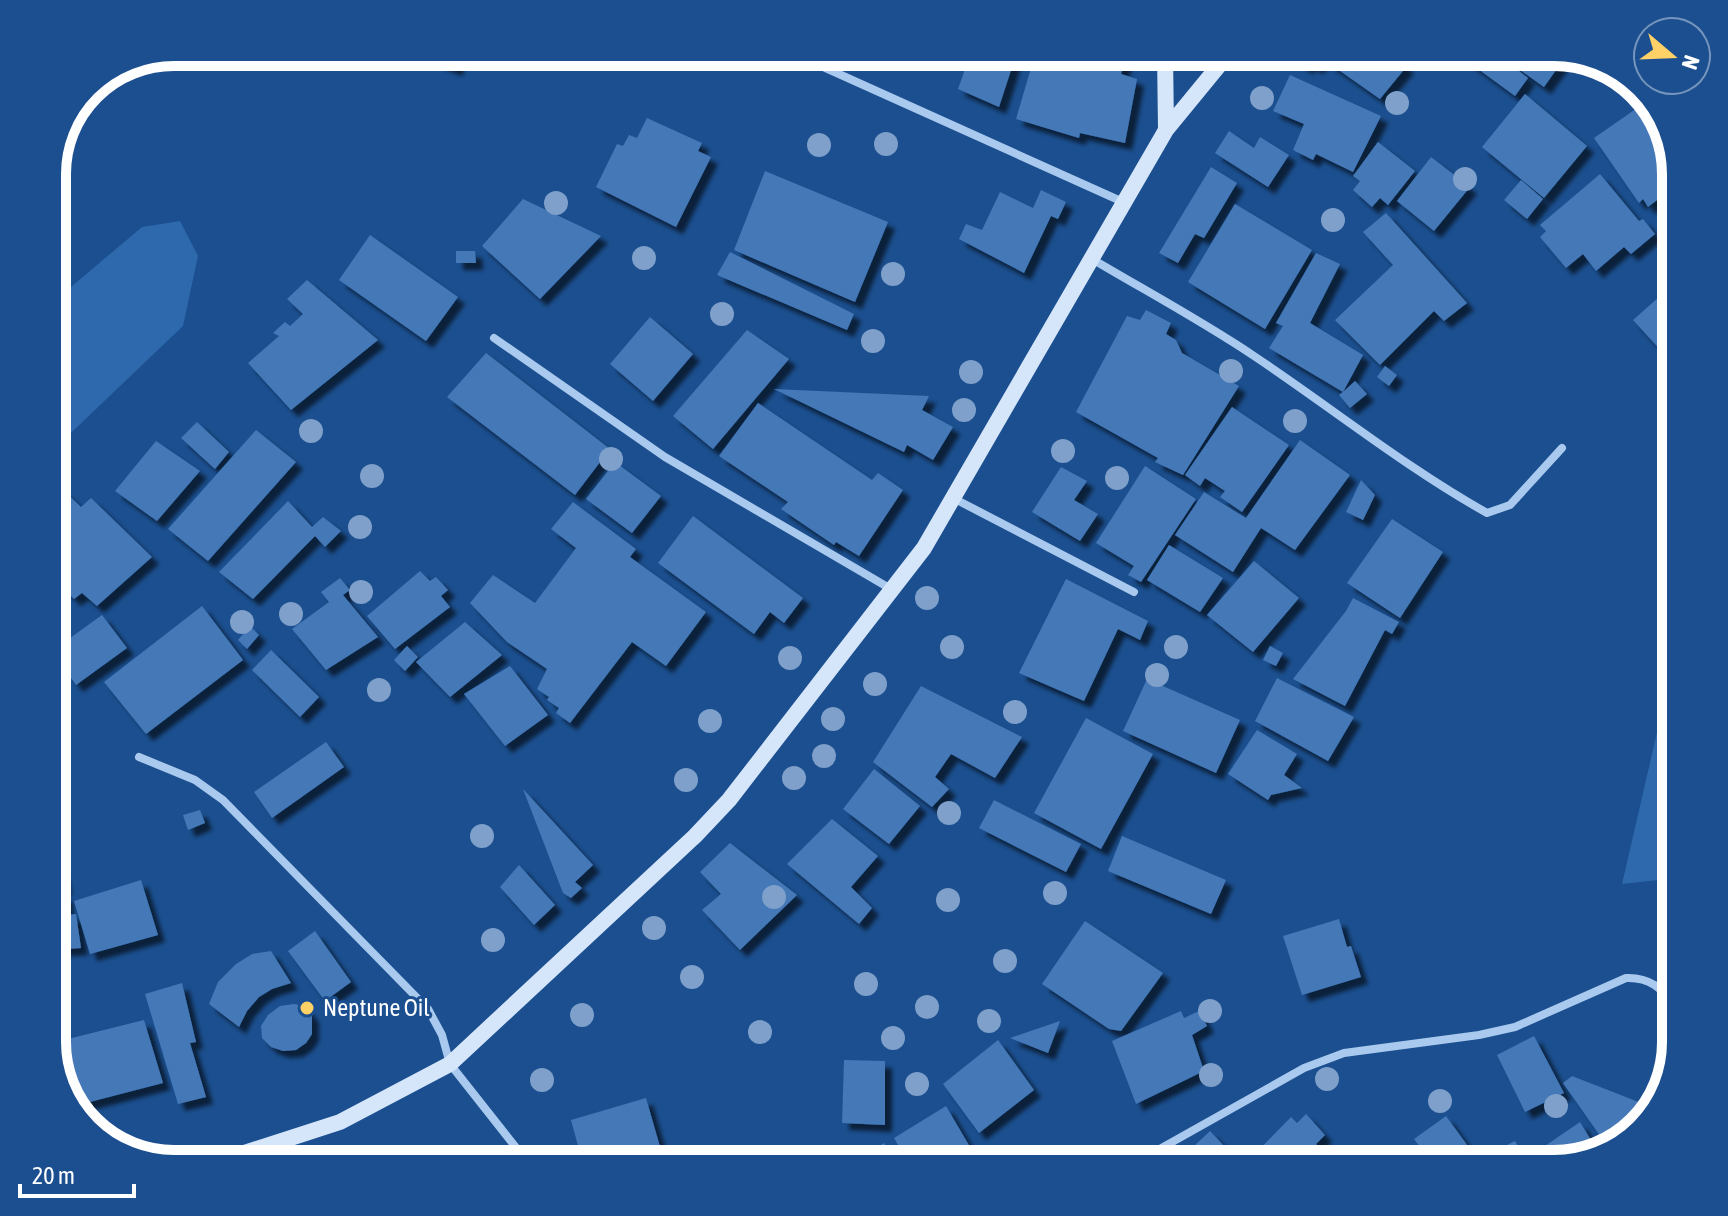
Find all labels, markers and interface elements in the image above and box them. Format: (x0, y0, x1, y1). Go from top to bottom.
north arrow (1632, 16, 1712, 96)
text: N (1677, 52, 1705, 73)
place label: Neptune Oil (323, 994, 430, 1021)
marker: Neptune Oil (298, 999, 316, 1017)
scale bar (20, 1148, 134, 1198)
text: 20 m (32, 1162, 75, 1189)

